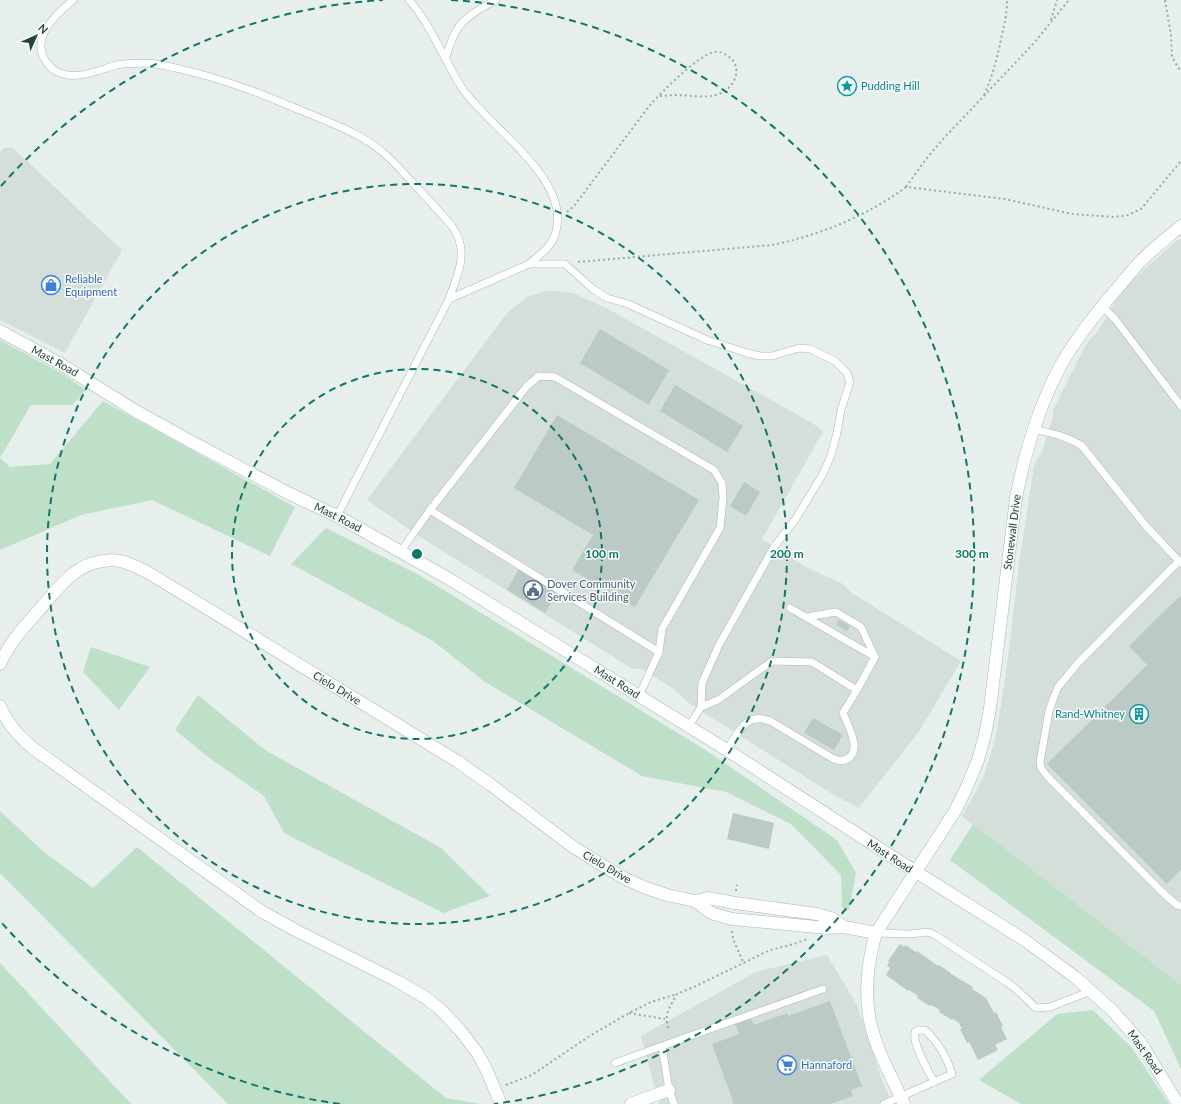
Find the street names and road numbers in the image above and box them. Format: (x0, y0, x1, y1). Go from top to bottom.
street label: Mast Road (30, 342, 81, 379)
street label: Stonewall Drive (1000, 493, 1023, 570)
street label: Mast Road (312, 499, 364, 534)
street label: Mast Road (592, 662, 643, 701)
street label: Cielo Drive (311, 668, 364, 707)
street label: Mast Road (865, 836, 915, 875)
street label: Cielo Drive (581, 848, 634, 886)
street label: Mast Road (1125, 1027, 1165, 1077)

